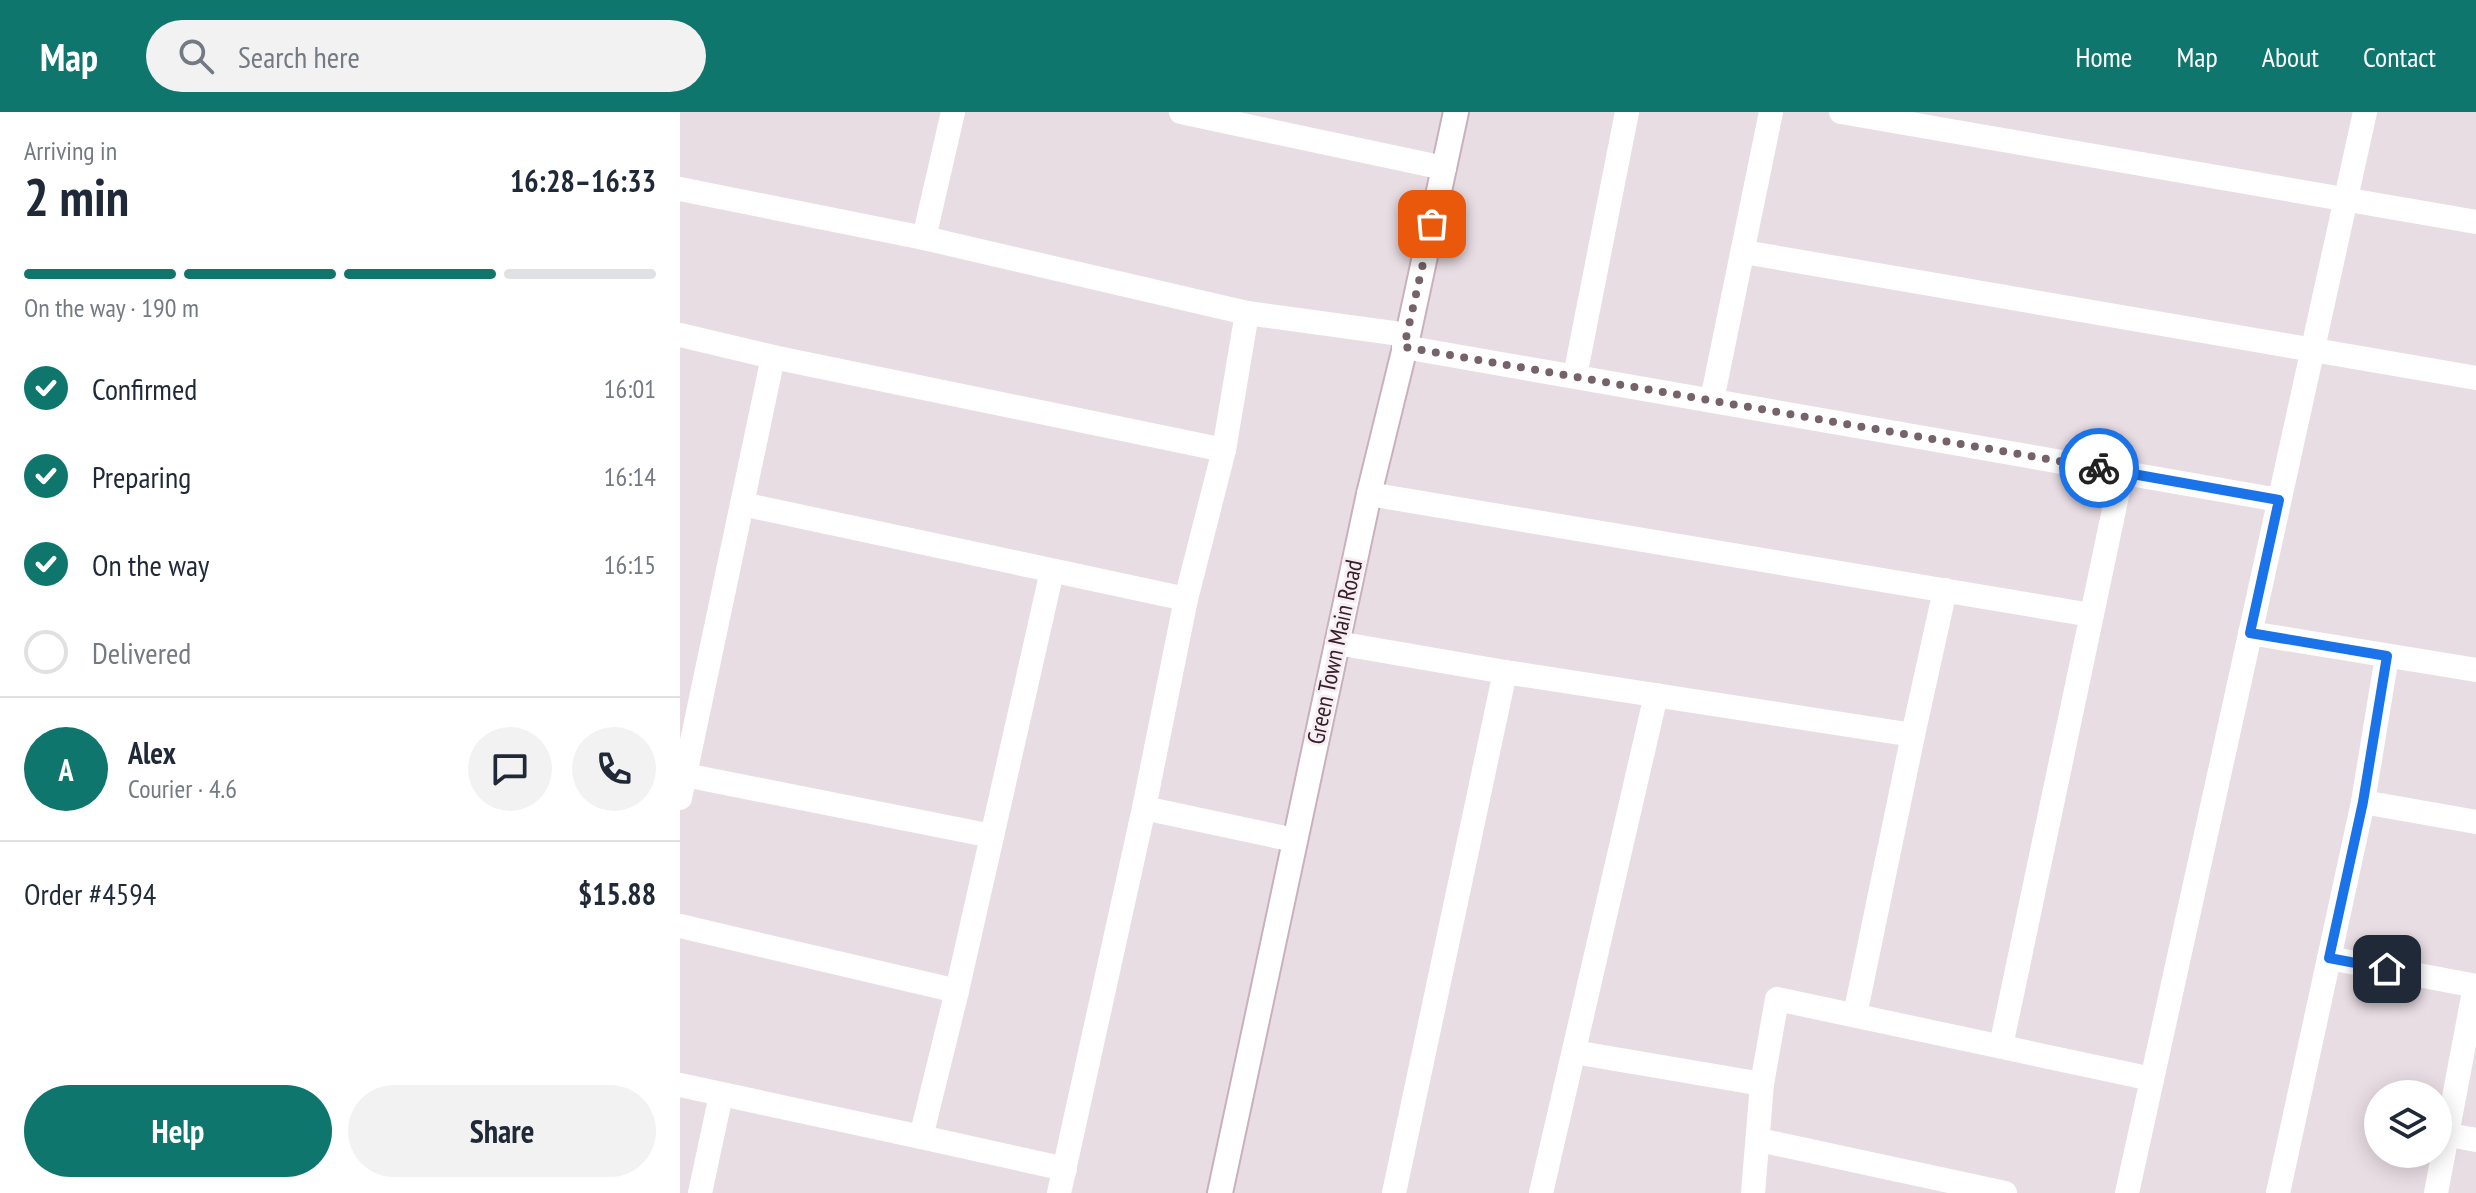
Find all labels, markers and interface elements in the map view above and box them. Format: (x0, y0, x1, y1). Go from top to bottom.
search box (146, 20, 706, 92)
text: Map (40, 32, 98, 81)
icon: search (174, 34, 218, 78)
text: Search here (238, 37, 360, 76)
text: Home (2076, 38, 2132, 75)
text: Map (2176, 38, 2218, 75)
text: About (2262, 38, 2319, 75)
text: Contact (2363, 38, 2436, 75)
text: Arriving in (24, 134, 117, 167)
text: 16:28–16:33 (510, 161, 656, 200)
text: 2 min (24, 163, 129, 230)
pin (1398, 190, 1466, 258)
icon: bag (1410, 202, 1454, 246)
text: On the way · 190 m (24, 291, 199, 324)
icon: check (24, 366, 68, 410)
text: Confirmed (92, 369, 197, 408)
text: 16:01 (604, 372, 656, 405)
courier (2059, 428, 2139, 508)
icon: bike (2077, 446, 2121, 490)
icon: check (24, 454, 68, 498)
text: Preparing (92, 457, 191, 496)
text: 16:14 (604, 460, 656, 493)
icon: check (24, 542, 68, 586)
text: On the way (92, 545, 209, 584)
text: 16:15 (604, 548, 656, 581)
street label: Green Town Main Road (1300, 557, 1369, 747)
text: Delivered (92, 633, 191, 672)
button: chat (468, 727, 552, 811)
button: phone (572, 727, 656, 811)
text: Alex (128, 733, 176, 772)
text: A (58, 750, 74, 789)
text: Courier · 4.6 (128, 772, 237, 805)
text: Order #4594 (24, 874, 156, 913)
text: $15.88 (578, 874, 656, 913)
pin (2353, 935, 2421, 1003)
icon: home (2365, 947, 2409, 991)
map controls (2364, 1080, 2452, 1168)
button: layers (2364, 1080, 2452, 1168)
button: Help (24, 1085, 332, 1177)
button: Share (348, 1085, 656, 1177)

